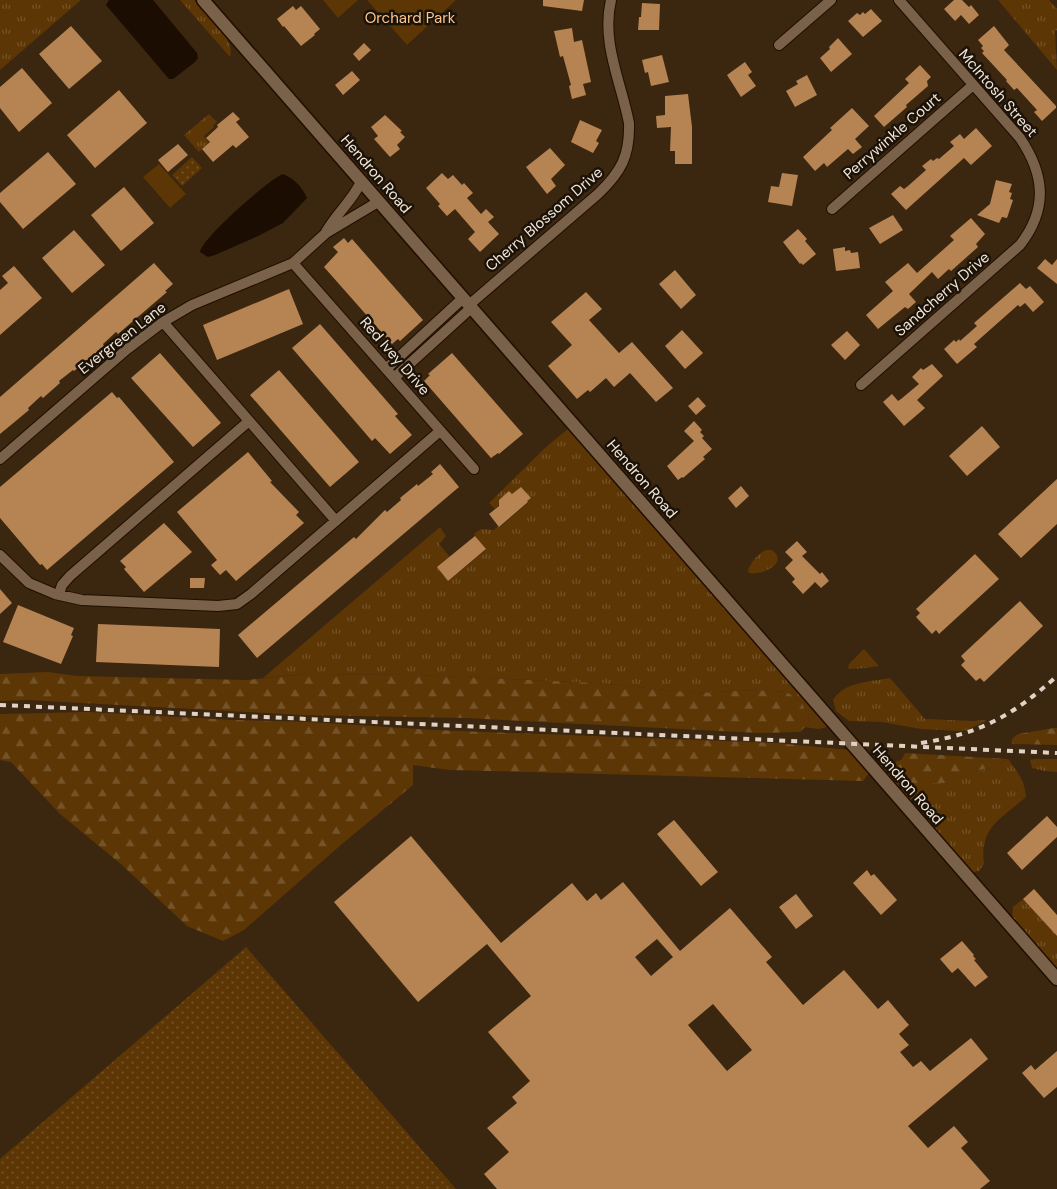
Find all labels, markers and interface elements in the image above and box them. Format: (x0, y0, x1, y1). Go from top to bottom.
park label: Orchard Park (365, 8, 456, 28)
street label: McIntosh Street (954, 45, 1042, 141)
street label: Perrywinkle Court (839, 88, 945, 184)
street label: Hendron Road (336, 130, 416, 218)
street label: Cherry Blossom Drive (481, 162, 607, 276)
street label: Sandcherry Drive (890, 247, 994, 341)
street label: Evergreen Lane (74, 297, 170, 379)
street label: Red Ivey Drive (355, 313, 435, 399)
street label: Hendron Road (602, 435, 682, 523)
street label: Hendron Road (868, 741, 948, 829)

